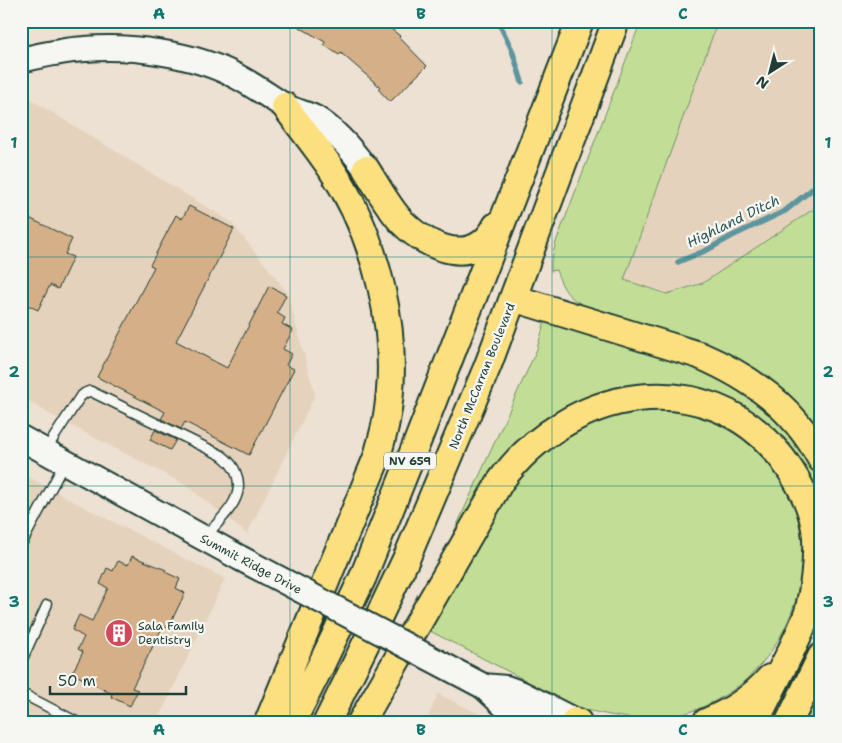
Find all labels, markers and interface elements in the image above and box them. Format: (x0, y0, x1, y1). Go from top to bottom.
text: A (153, 3, 165, 24)
text: B (416, 3, 426, 24)
text: C (678, 3, 688, 24)
north arrow (744, 48, 794, 98)
text: N (753, 72, 772, 93)
text: 1 (10, 132, 18, 153)
text: 1 (824, 132, 832, 153)
water label: Highland Ditch (684, 191, 782, 251)
street label: North McCarran Boulevard (445, 300, 519, 452)
text: 2 (8, 361, 20, 382)
text: 2 (822, 361, 834, 382)
road number: NV 659 (384, 452, 436, 470)
street label: Summit Ridge Drive (197, 530, 305, 598)
text: 3 (8, 591, 20, 612)
text: 3 (822, 591, 834, 612)
building icon: Sala Family Dentistry (104, 618, 134, 648)
place label: Sala Family Dentistry (138, 618, 205, 648)
scale bar (50, 663, 186, 695)
text: 50 m (58, 671, 96, 691)
text: A (153, 719, 165, 740)
text: B (416, 719, 426, 740)
text: C (678, 719, 688, 740)

